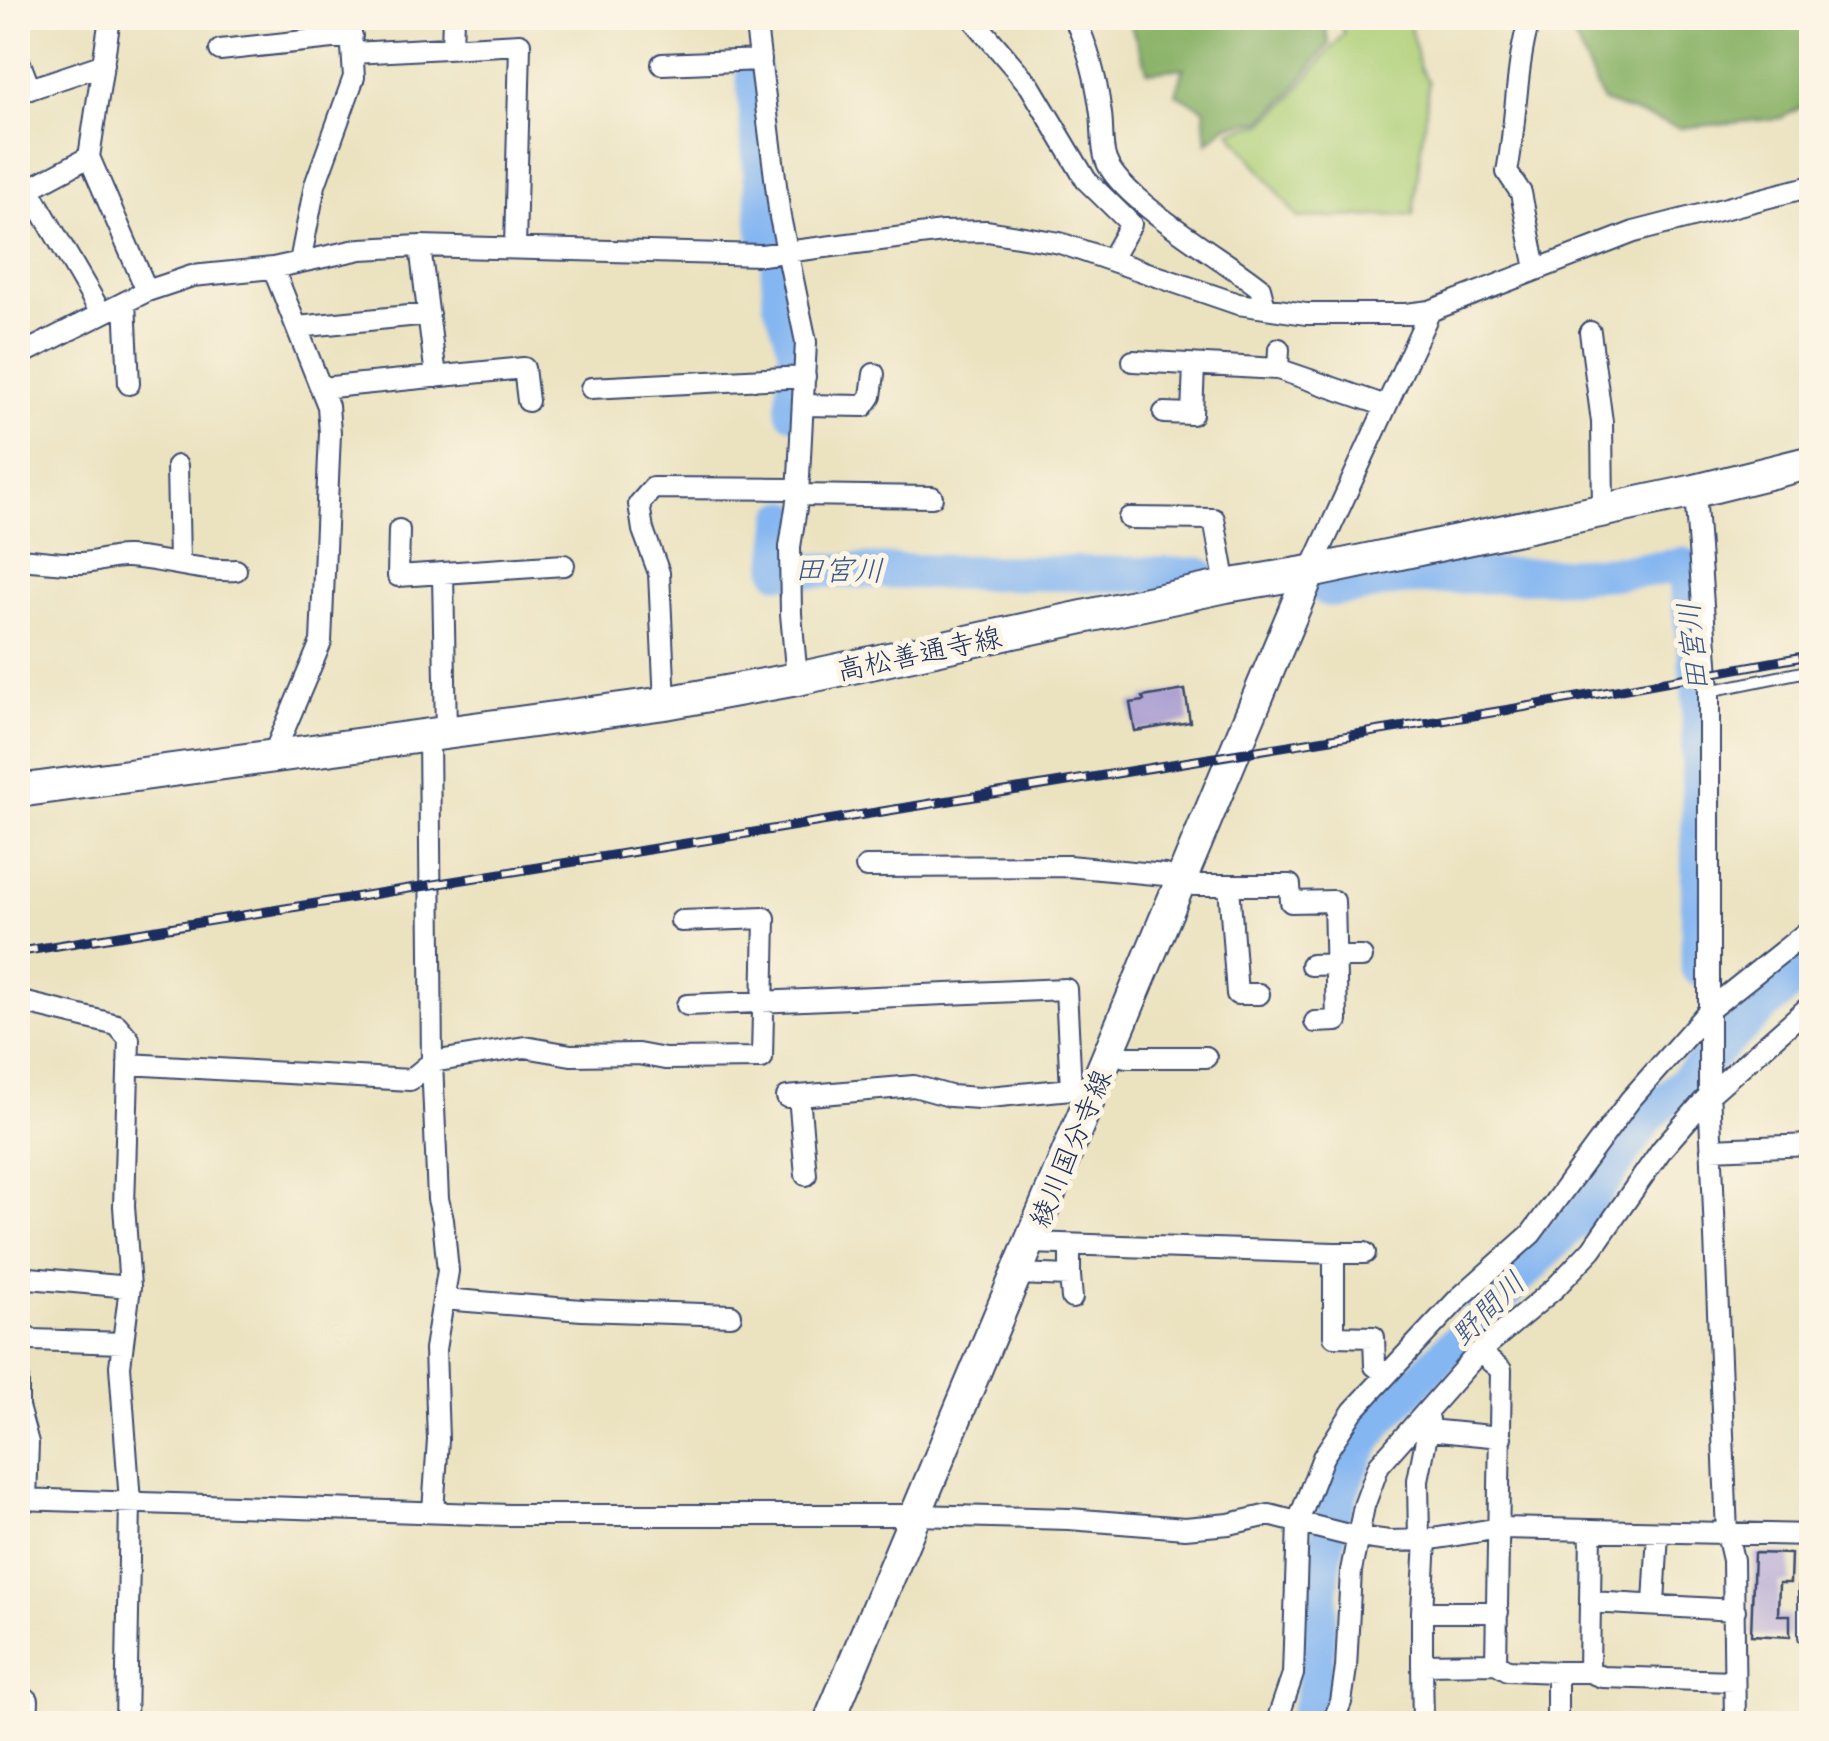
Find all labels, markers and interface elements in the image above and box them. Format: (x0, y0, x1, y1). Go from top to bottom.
water label: 田宮川 (794, 547, 884, 589)
water label: 田宮川 (1666, 600, 1716, 694)
street label: 高松善通寺線 (833, 617, 1005, 687)
street label: 綾川国分寺線 (1020, 1063, 1118, 1232)
water label: 野間川 (1441, 1262, 1533, 1354)

